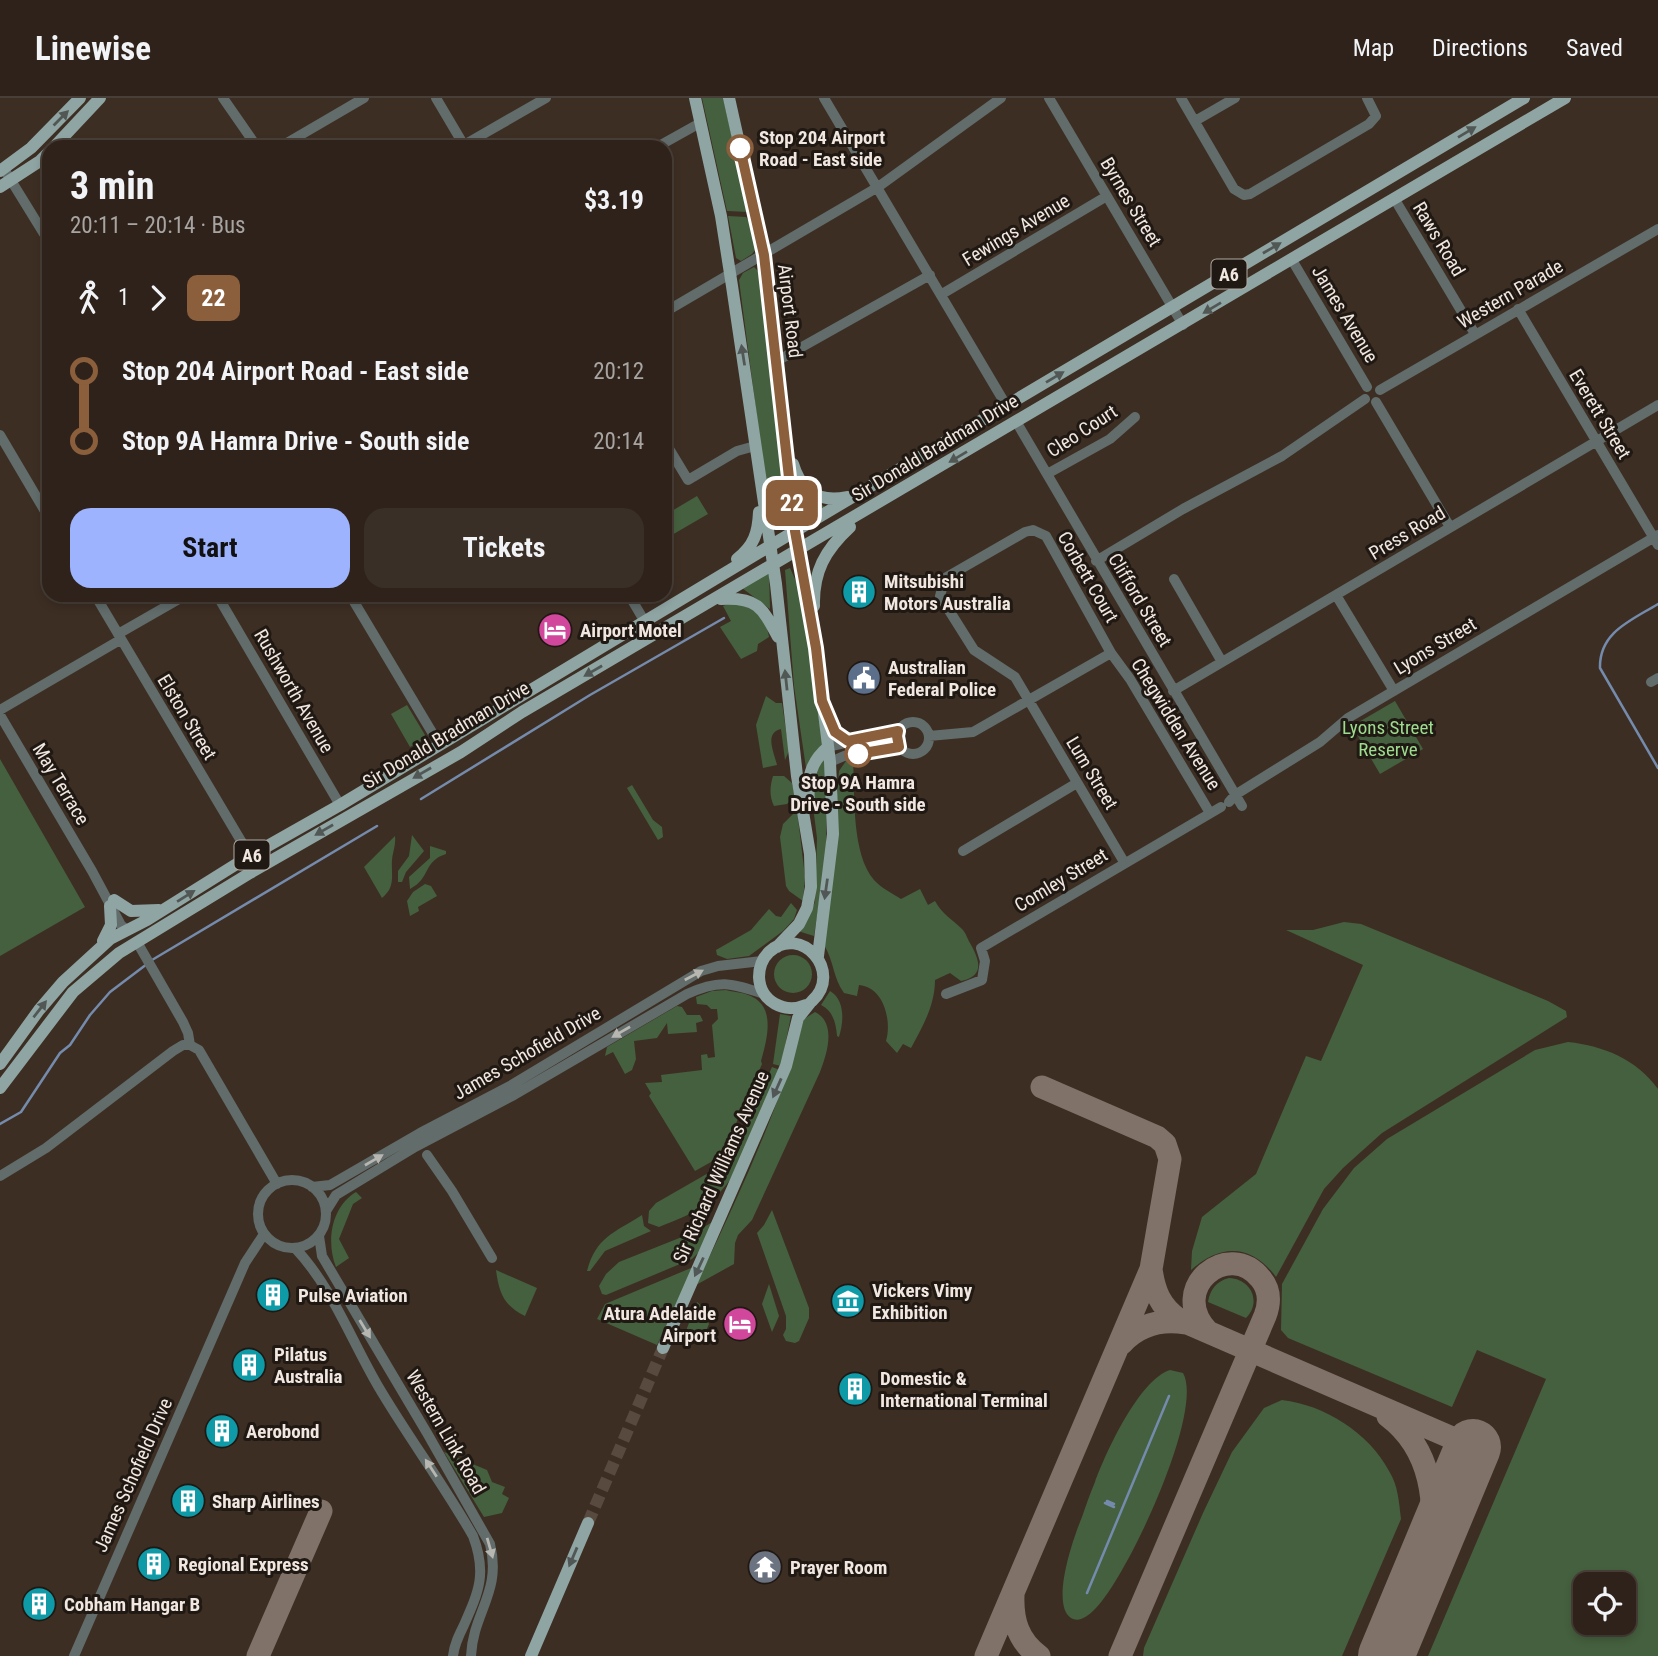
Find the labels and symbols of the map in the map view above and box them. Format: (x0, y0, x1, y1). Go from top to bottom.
one-way arrow (53, 110, 69, 126)
place label: Stop 204 Airport Road - East side (759, 126, 885, 171)
one-way arrow (1458, 126, 1477, 139)
marker: Stop 204 Airport Road - East side (727, 135, 753, 161)
street label: Byrnes Street (1095, 153, 1167, 251)
street label: Fewings Avenue (958, 189, 1074, 271)
street label: Raws Road (1408, 198, 1470, 280)
one-way arrow (1262, 242, 1281, 255)
street label: Western Parade (1453, 254, 1567, 333)
road number: A6 (1212, 260, 1246, 288)
street label: James Avenue (1307, 261, 1383, 367)
street label: Airport Road (773, 263, 807, 359)
one-way arrow (1202, 302, 1221, 314)
one-way arrow (737, 344, 748, 366)
street label: Everett Street (1564, 365, 1636, 463)
one-way arrow (1045, 370, 1064, 383)
street label: Sir Donald Bradman Drive (847, 389, 1023, 507)
street label: Cleo Court (1042, 400, 1122, 462)
one-way arrow (948, 451, 968, 463)
line badge: 22 (760, 480, 824, 526)
street label: Press Road (1365, 501, 1449, 565)
street label: Corbett Court (1053, 527, 1123, 627)
street label: Clifford Street (1103, 549, 1177, 651)
place label: Mitsubishi Motors Australia (884, 570, 1011, 615)
building icon: Mitsubishi Motors Australia (840, 573, 878, 611)
hotel icon: Airport Motel (536, 611, 574, 649)
street label: Lyons Street (1390, 612, 1480, 680)
place label: Airport Motel (580, 619, 682, 642)
street label: Rushworth Avenue (249, 625, 339, 757)
street label: Chegwidden Avenue (1126, 654, 1226, 794)
place label: Australian Federal Police (888, 656, 996, 701)
public building icon: Australian Federal Police (845, 659, 883, 697)
one-way arrow (583, 665, 602, 678)
one-way arrow (780, 669, 791, 691)
street label: Elston Street (153, 670, 221, 764)
street label: Sir Donald Bradman Drive (358, 676, 534, 794)
park label: Lyons Street Reserve (1342, 716, 1434, 761)
street label: Lum Street (1061, 732, 1123, 814)
street label: May Terrace (28, 739, 94, 829)
marker: Stop 9A Hamra Drive - South side (845, 741, 871, 767)
one-way arrow (412, 767, 432, 779)
place label: Stop 9A Hamra Drive - South side (790, 771, 926, 816)
one-way arrow (315, 824, 334, 836)
road number: A6 (234, 840, 270, 870)
street label: Comley Street (1010, 843, 1112, 917)
one-way arrow (821, 878, 832, 900)
one-way arrow (176, 889, 195, 902)
one-way arrow (684, 970, 704, 981)
one-way arrow (33, 1001, 48, 1019)
street label: James Schofield Drive (449, 1001, 605, 1104)
one-way arrow (612, 1026, 631, 1038)
street label: Sir Richard Williams Avenue (668, 1067, 774, 1267)
one-way arrow (771, 1078, 783, 1098)
one-way arrow (364, 1154, 383, 1166)
one-way arrow (693, 1257, 704, 1277)
building icon: Pulse Aviation (254, 1276, 292, 1314)
place label: Vickers Vimy Exhibition (872, 1279, 973, 1324)
museum icon: Vickers Vimy Exhibition (829, 1282, 867, 1320)
place label: Pulse Aviation (298, 1284, 408, 1307)
place label: Atura Adelaide Airport (603, 1302, 716, 1347)
hotel icon: Atura Adelaide Airport (721, 1305, 759, 1343)
one-way arrow (359, 1320, 371, 1339)
place label: Pilatus Australia (274, 1343, 343, 1388)
building icon: Pilatus Australia (230, 1346, 268, 1384)
street label: Western Link Road (401, 1366, 491, 1498)
place label: Domestic & International Terminal (880, 1367, 1048, 1412)
building icon: Domestic & International Terminal (836, 1370, 874, 1408)
street label: James Schofield Drive (89, 1394, 177, 1556)
building icon: Aerobond (203, 1412, 241, 1450)
place label: Aerobond (246, 1420, 319, 1443)
one-way arrow (424, 1458, 437, 1477)
building icon: Sharp Airlines (169, 1482, 207, 1520)
place label: Sharp Airlines (212, 1490, 320, 1513)
one-way arrow (485, 1537, 496, 1559)
building icon: Regional Express (135, 1545, 173, 1583)
one-way arrow (567, 1547, 578, 1568)
temple icon: Prayer Room (746, 1548, 784, 1586)
place label: Regional Express (178, 1553, 309, 1576)
place label: Prayer Room (790, 1556, 887, 1579)
building icon: Cobham Hangar B (20, 1585, 58, 1623)
place label: Cobham Hangar B (64, 1593, 200, 1616)

